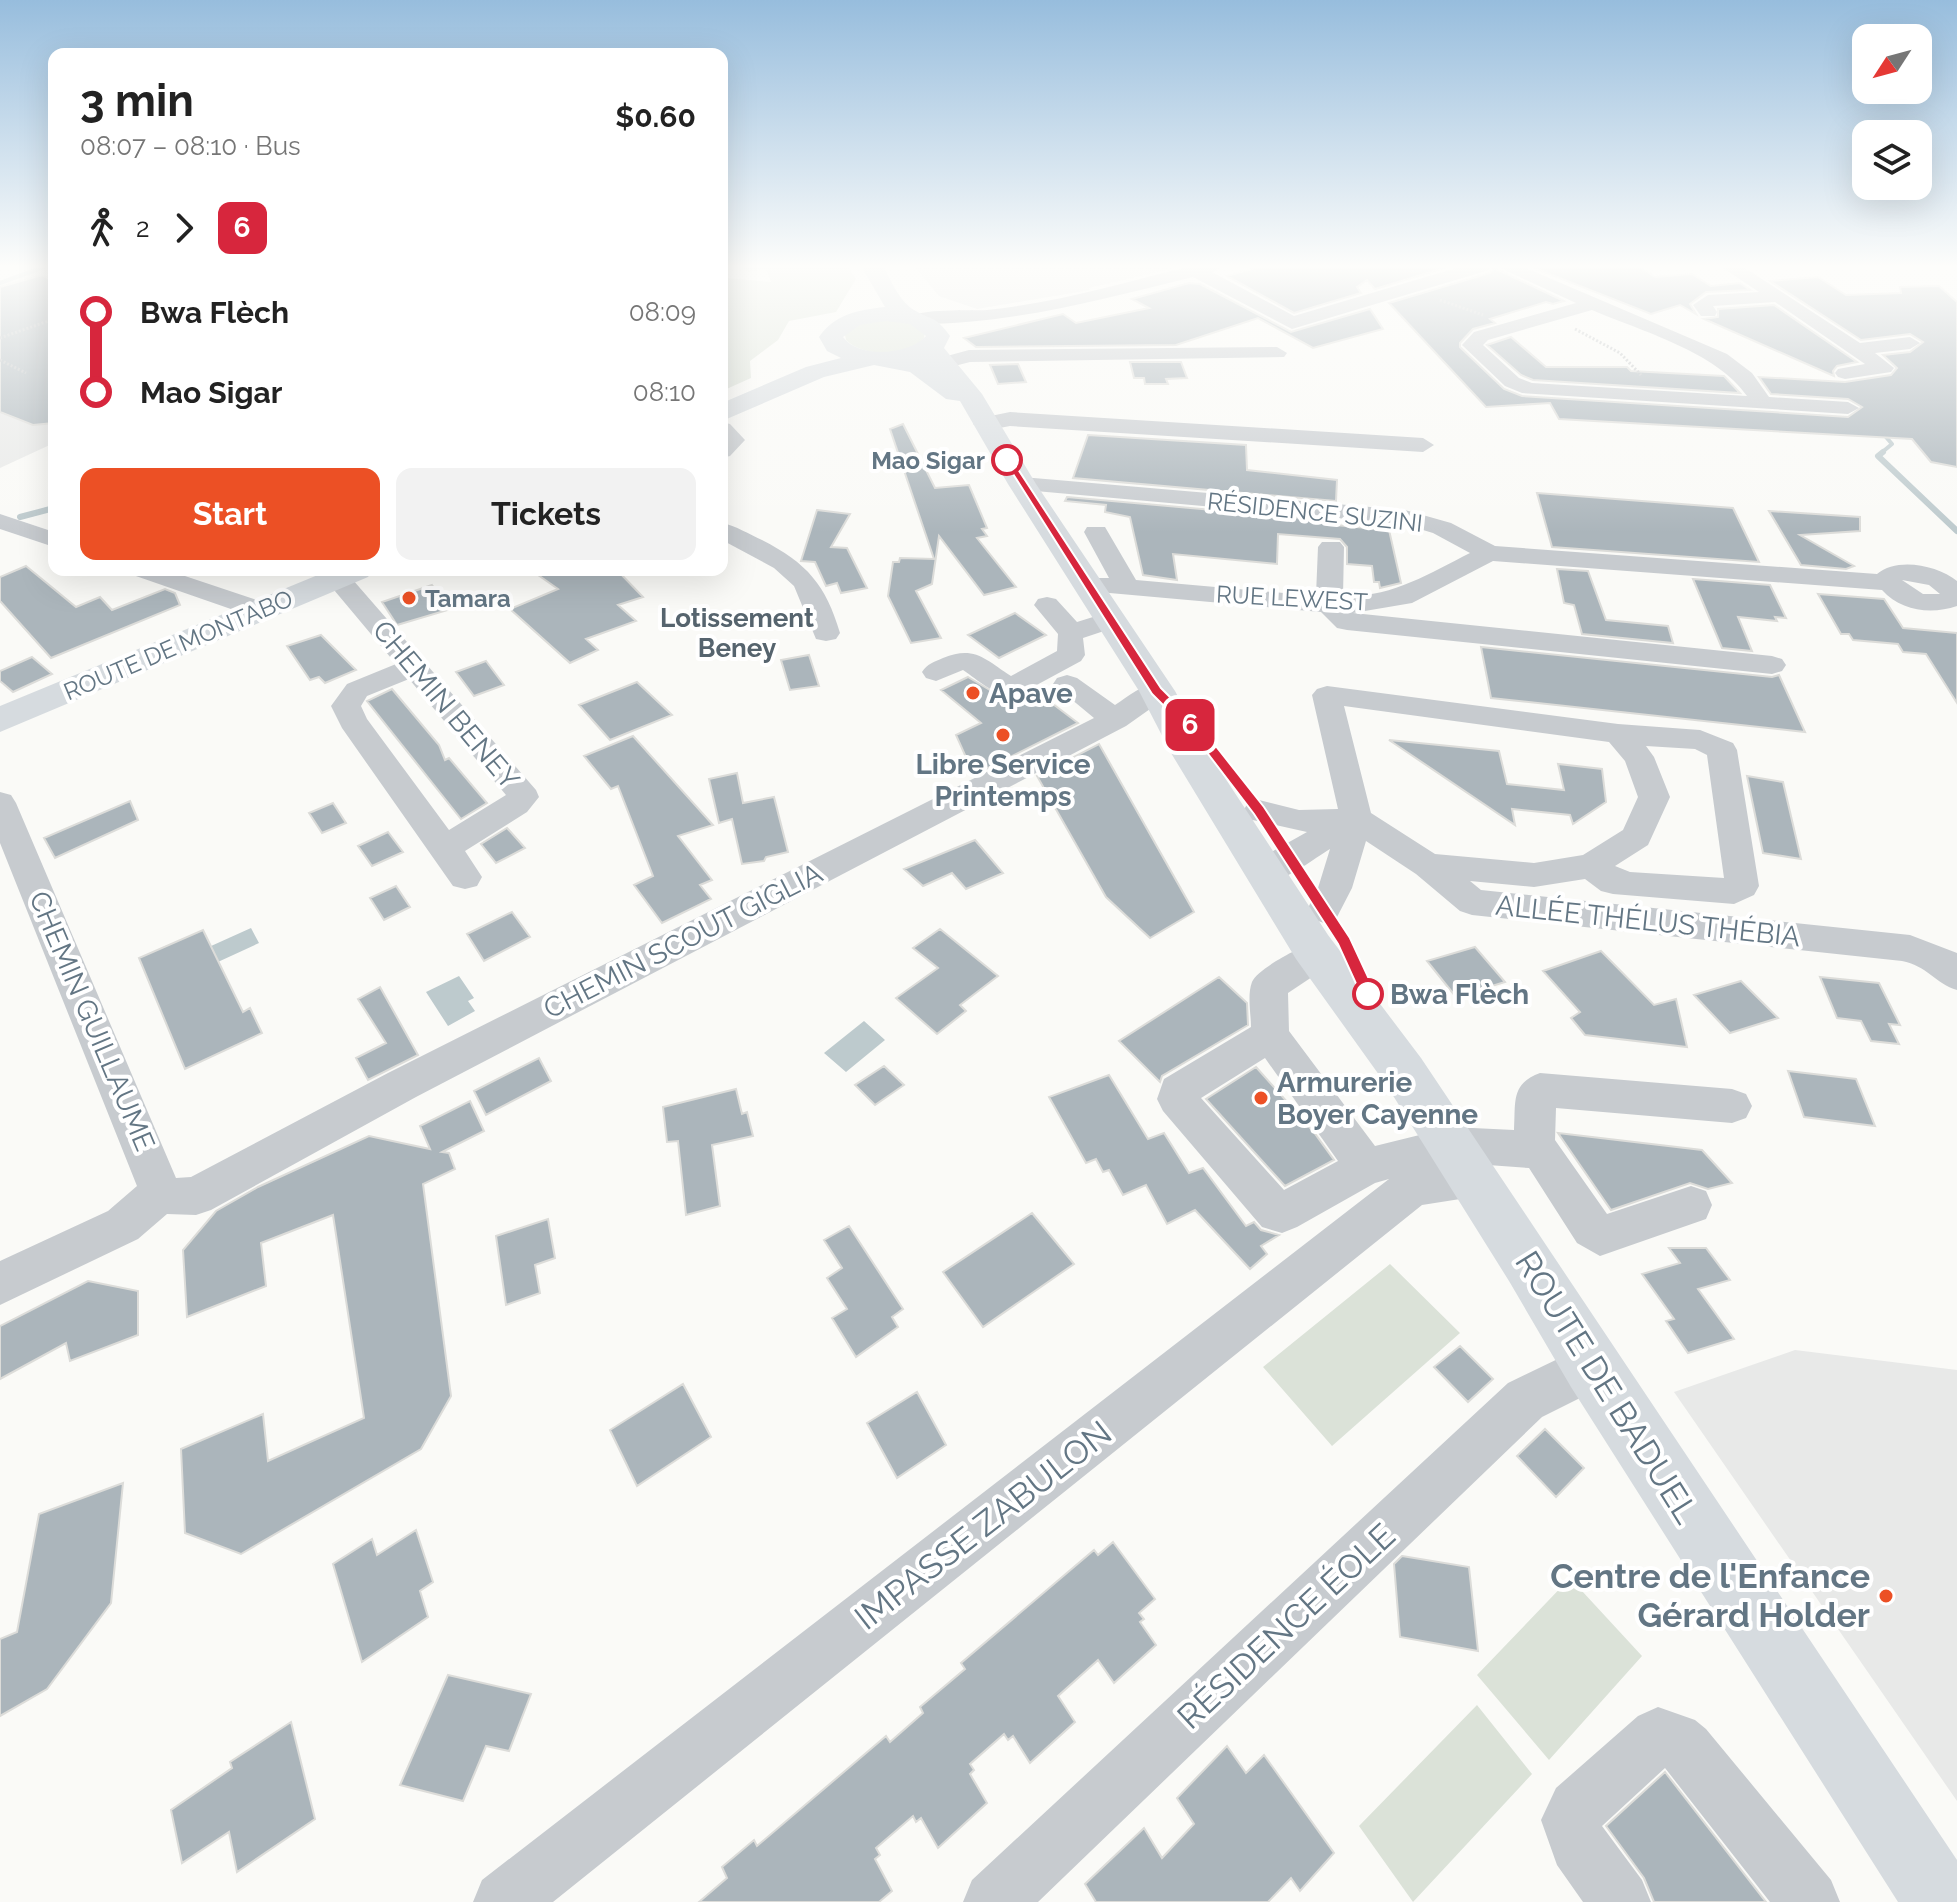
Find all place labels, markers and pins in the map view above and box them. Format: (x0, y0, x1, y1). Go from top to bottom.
marker: Mao Sigar (992, 445, 1022, 475)
place label: Mao Sigar (871, 446, 985, 475)
place label: Tamara (425, 584, 511, 613)
marker: Tamara (400, 589, 418, 607)
place label: Apave (989, 677, 1073, 710)
marker: Apave (964, 684, 982, 702)
marker: Libre Service Printemps (994, 726, 1012, 744)
place label: Libre Service Printemps (915, 748, 1091, 813)
place label: Bwa Flèch (1390, 978, 1529, 1011)
marker: Bwa Flèch (1353, 979, 1383, 1009)
place label: Armurerie Boyer Cayenne (1277, 1066, 1478, 1131)
marker: Armurerie Boyer Cayenne (1252, 1089, 1270, 1107)
place label: Centre de l'Enfance Gérard Holder (1550, 1556, 1870, 1635)
marker: Centre de l'Enfance Gérard Holder (1877, 1587, 1895, 1605)

